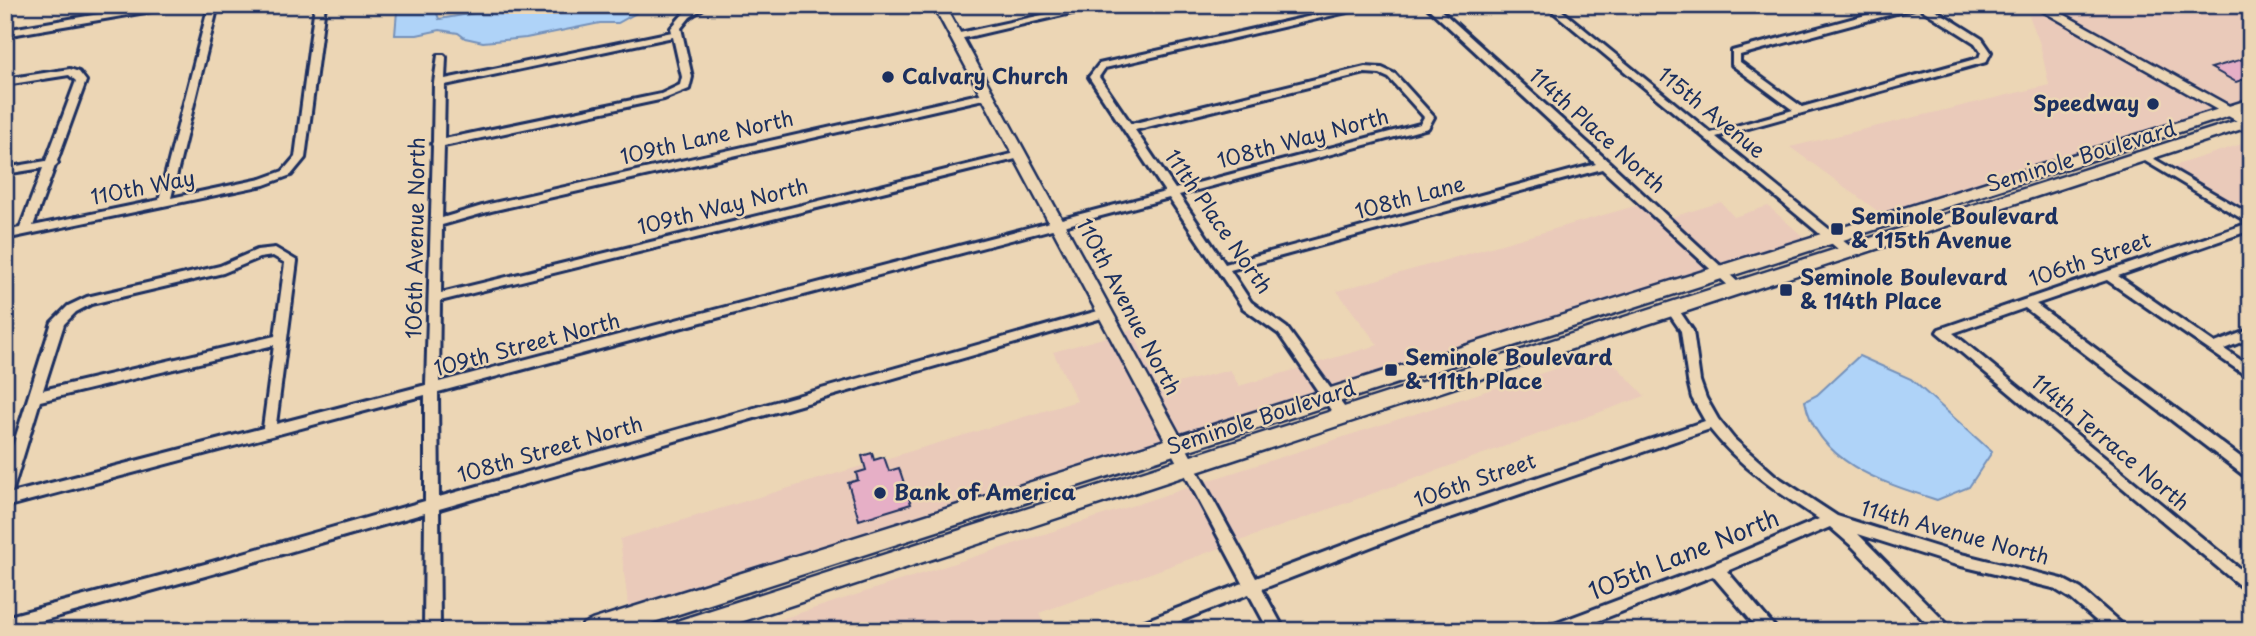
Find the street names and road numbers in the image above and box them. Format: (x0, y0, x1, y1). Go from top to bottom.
street label: 115th Avenue (1651, 58, 1773, 165)
street label: 114th Place North (1523, 59, 1674, 200)
street label: 108th Way North (1213, 99, 1392, 175)
street label: 109th Lane North (617, 101, 796, 172)
street label: Seminole Boulevard (1981, 111, 2180, 199)
street label: 106th Avenue North (396, 137, 432, 339)
street label: 111th Place North (1158, 142, 1281, 299)
street label: 110th Way (88, 160, 198, 212)
street label: 108th Lane (1351, 166, 1468, 226)
street label: 109th Way North (634, 168, 811, 242)
street label: 110th Avenue North (1069, 212, 1190, 400)
street label: 106th Street (2024, 222, 2155, 294)
street label: 109th Street North (430, 303, 623, 383)
street label: 114th Terrace North (2025, 366, 2197, 517)
street label: Seminole Boulevard (1162, 370, 1359, 462)
street label: 108th Street North (453, 406, 646, 490)
street label: 106th Street (1409, 443, 1540, 515)
street label: 114th Avenue North (1858, 491, 2053, 572)
street label: 105th Lane North (1583, 498, 1784, 608)

